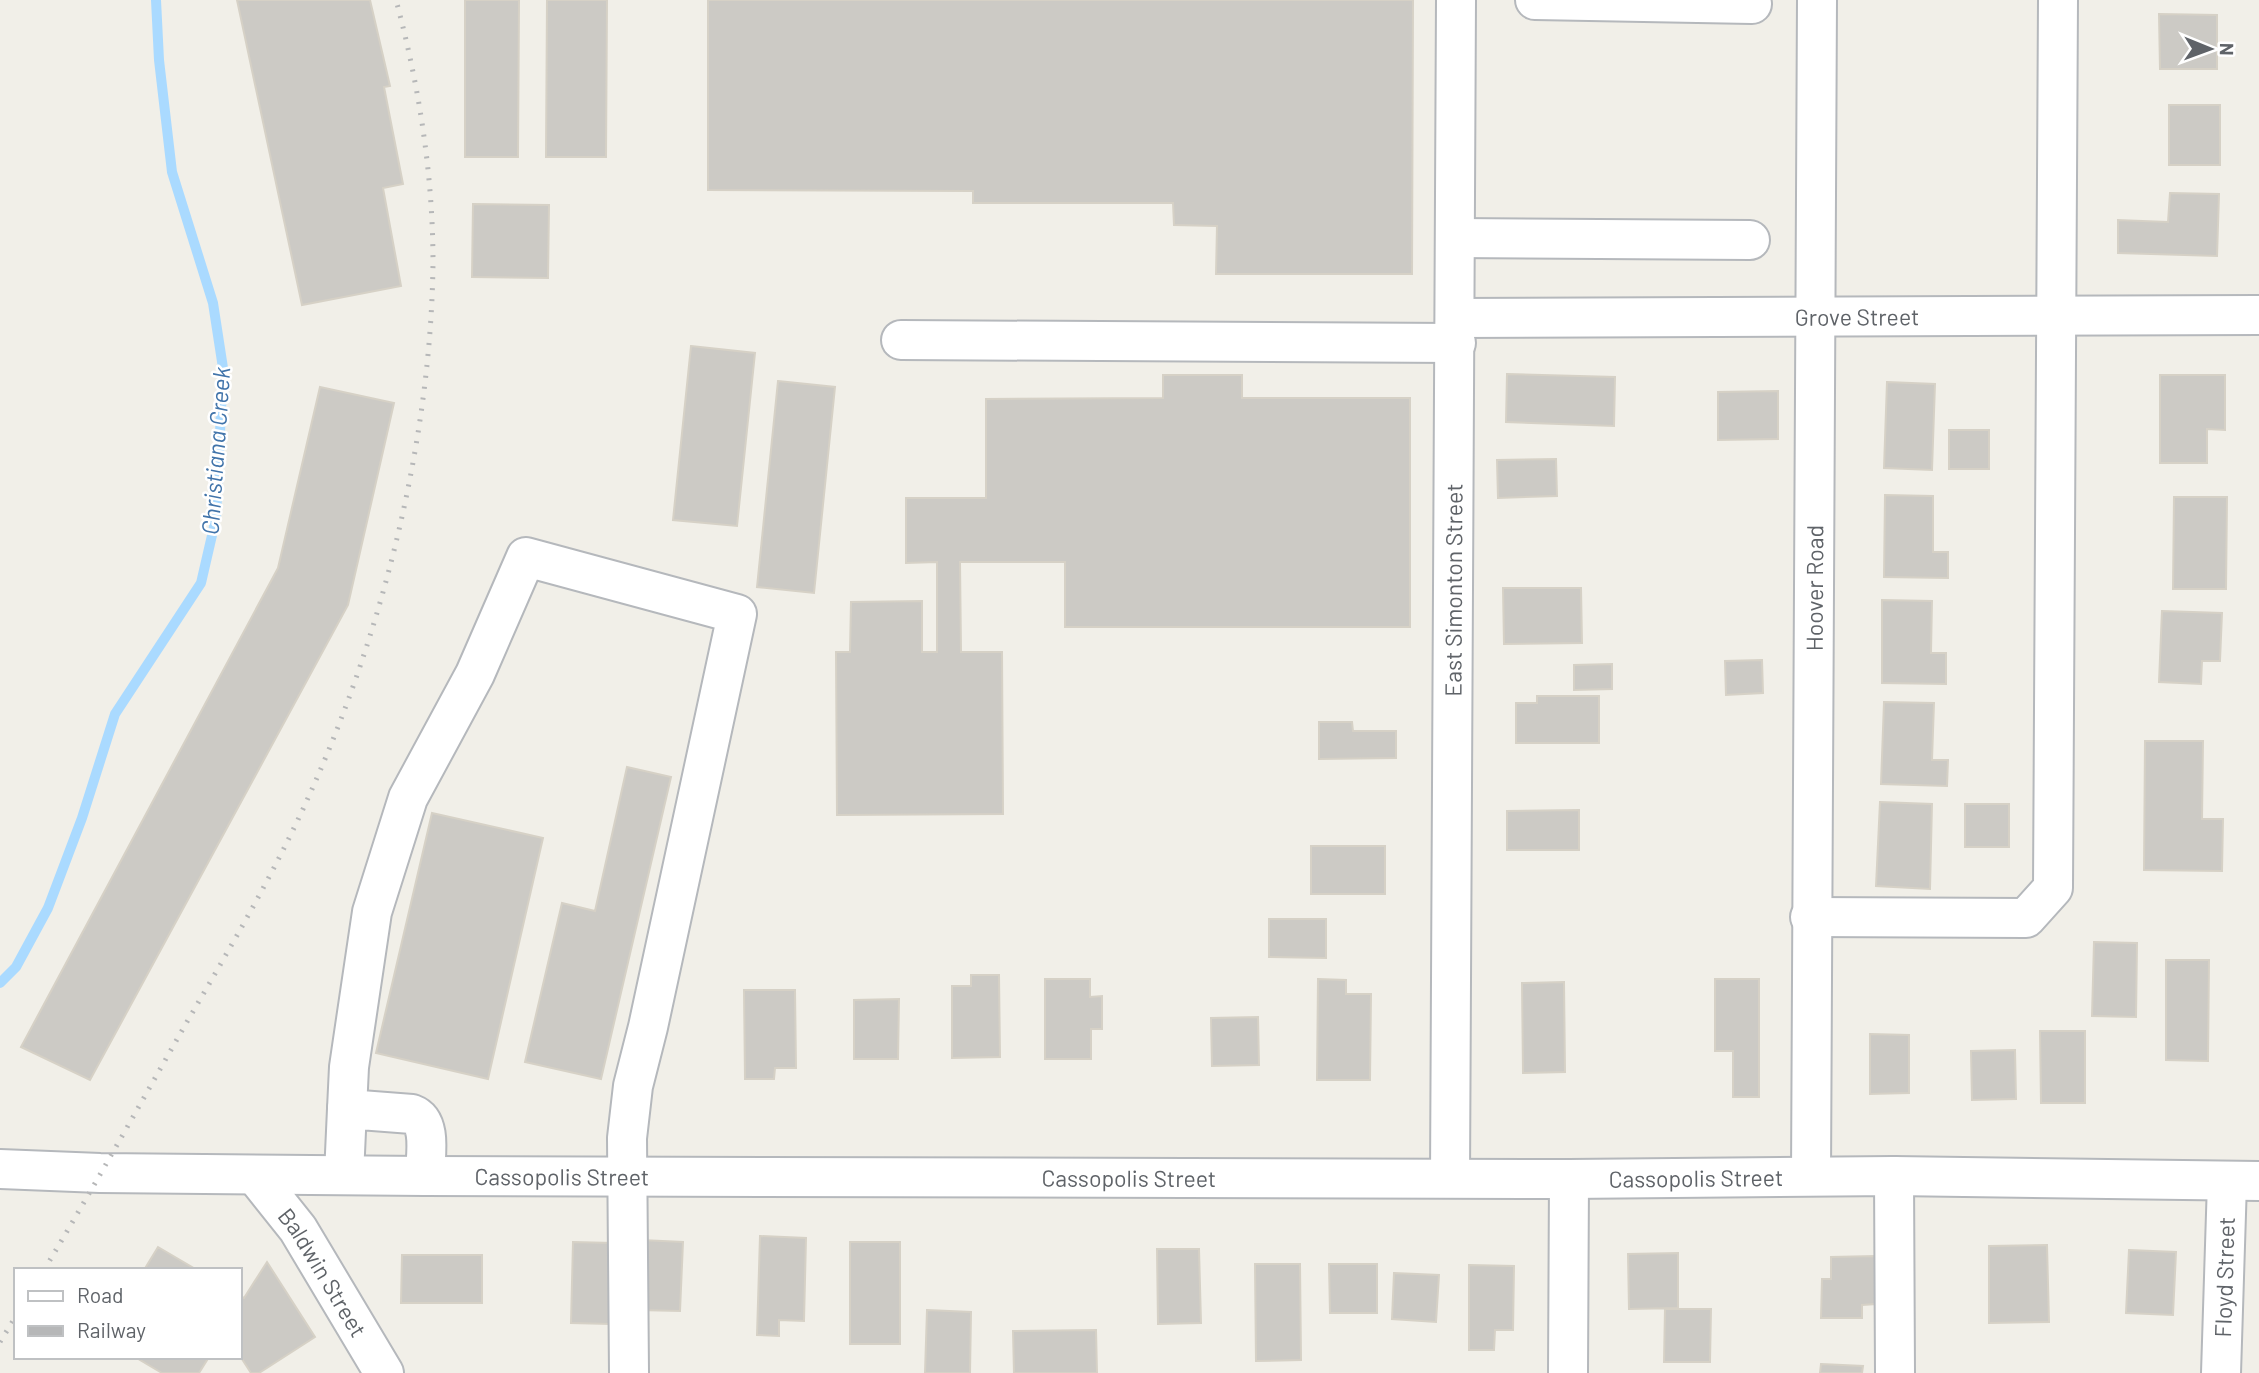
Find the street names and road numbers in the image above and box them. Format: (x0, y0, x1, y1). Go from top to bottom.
street label: Grove Street (1795, 302, 1919, 331)
street label: East Simonton Street (1438, 483, 1468, 697)
street label: Hoover Road (1800, 525, 1828, 651)
street label: Cassopolis Street (475, 1162, 649, 1191)
street label: Cassopolis Street (1608, 1163, 1783, 1193)
street label: Cassopolis Street (1042, 1164, 1216, 1192)
street label: Baldwin Street (273, 1202, 373, 1342)
street label: Floyd Street (2208, 1216, 2240, 1338)

